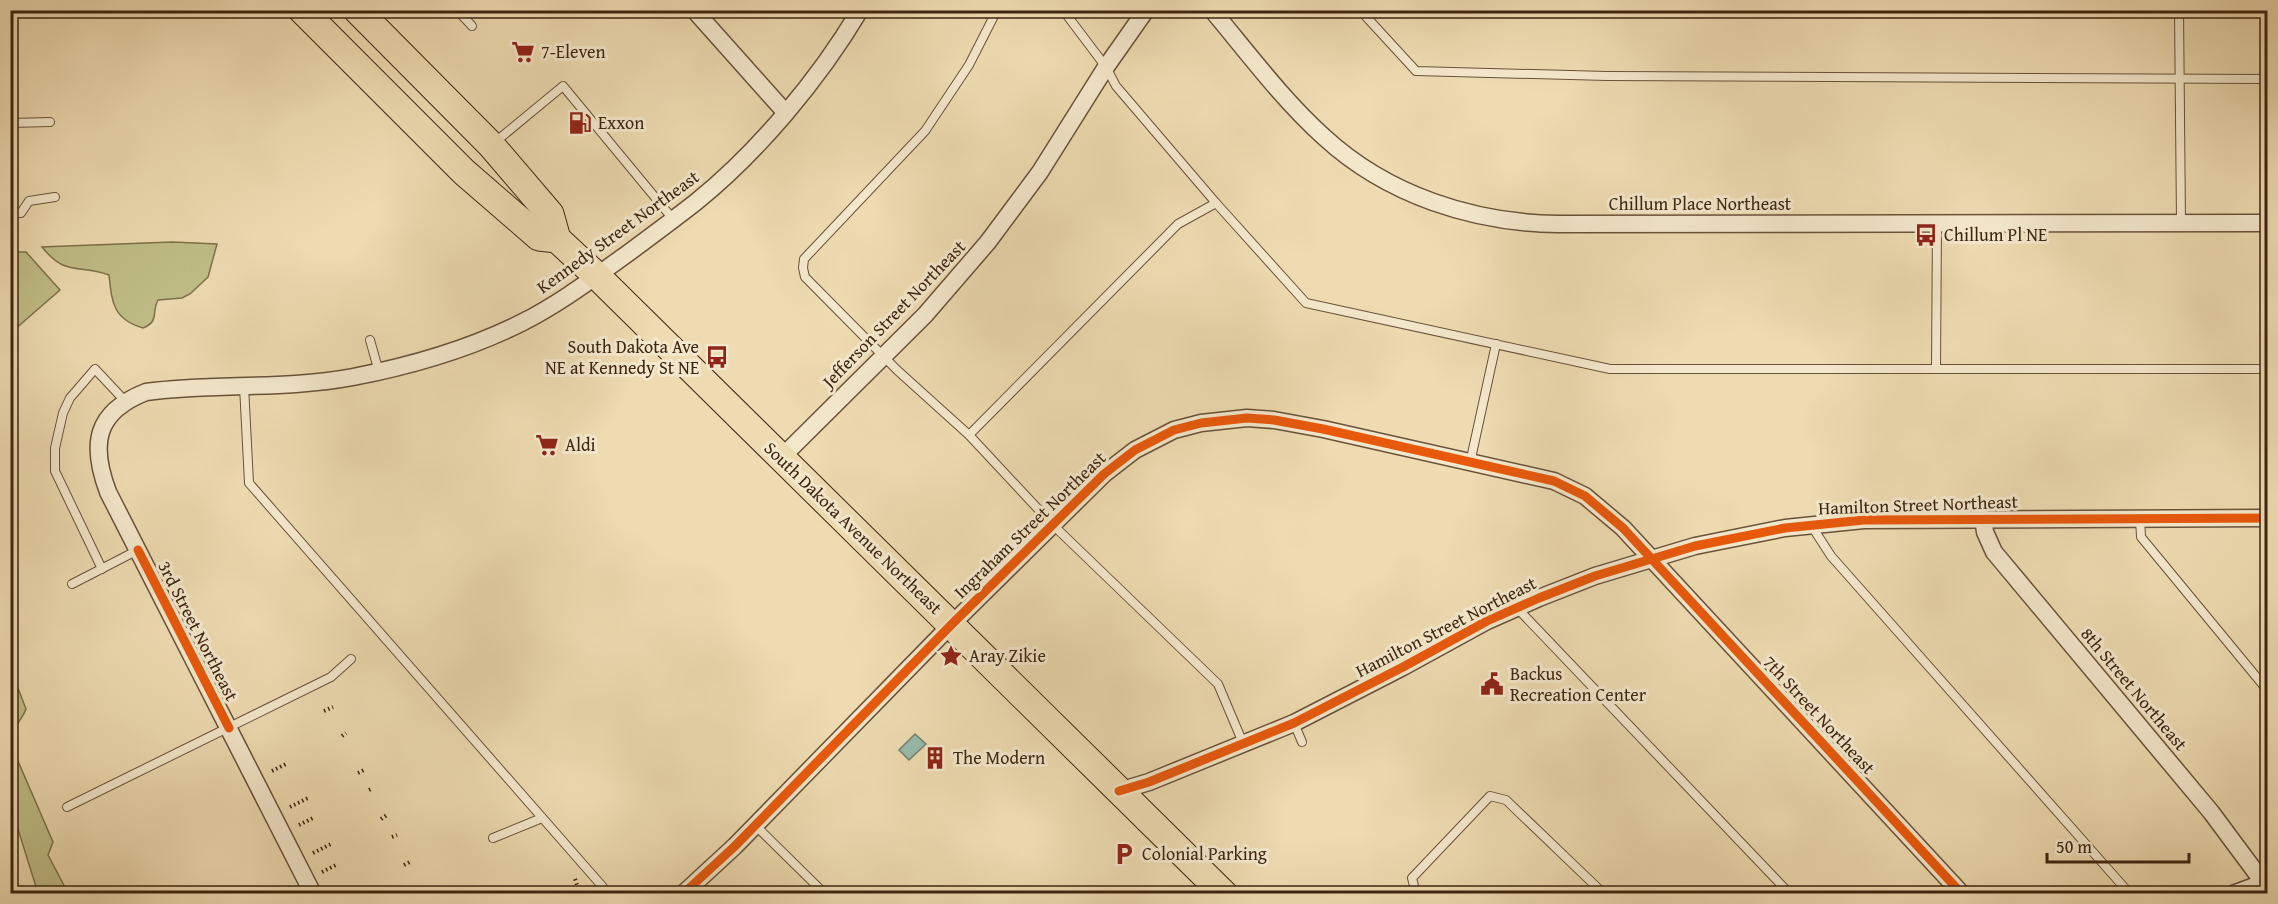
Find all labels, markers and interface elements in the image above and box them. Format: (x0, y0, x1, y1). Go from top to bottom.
place label: 7-Eleven (541, 38, 606, 65)
supermarket icon: 7-Eleven (510, 39, 536, 65)
place label: Exxon (598, 109, 644, 136)
fuel station icon: Exxon (567, 110, 593, 136)
street label: Kennedy Street Northeast (531, 163, 705, 300)
street label: Chillum Place Northeast (1609, 190, 1792, 217)
place label: Chillum Pl NE (1944, 221, 2047, 248)
bus stop icon: Chillum Pl NE (1913, 222, 1939, 248)
street label: Jefferson Street Northeast (814, 233, 972, 395)
place label: South Dakota Ave NE at Kennedy St NE (545, 333, 699, 381)
bus stop icon: South Dakota Ave NE at Kennedy St NE (704, 344, 730, 370)
place label: Aldi (565, 431, 596, 458)
supermarket icon: Aldi (534, 432, 560, 458)
street label: South Dakota Avenue Northeast (758, 435, 949, 621)
street label: Ingraham Street Northeast (947, 444, 1112, 605)
street label: Hamilton Street Northeast (1818, 488, 2019, 521)
street label: 3rd Street Northeast (151, 556, 246, 706)
street label: Hamilton Street Northeast (1351, 569, 1541, 684)
street label: 8th Street Northeast (2075, 621, 2195, 757)
place label: Aray Zikie (969, 642, 1046, 669)
place icon: Aray Zikie (938, 643, 964, 669)
street label: 7th Street Northeast (1757, 649, 1882, 781)
place label: Backus Recreation Center (1510, 660, 1647, 708)
public building icon: Backus Recreation Center (1479, 671, 1505, 697)
place label: The Modern (953, 744, 1045, 771)
building icon: The Modern (922, 745, 948, 771)
scale bar (2047, 826, 2190, 864)
text: 50 m (2056, 833, 2092, 860)
place label: Colonial Parking (1142, 840, 1267, 867)
parking icon: Colonial Parking (1111, 841, 1137, 867)

